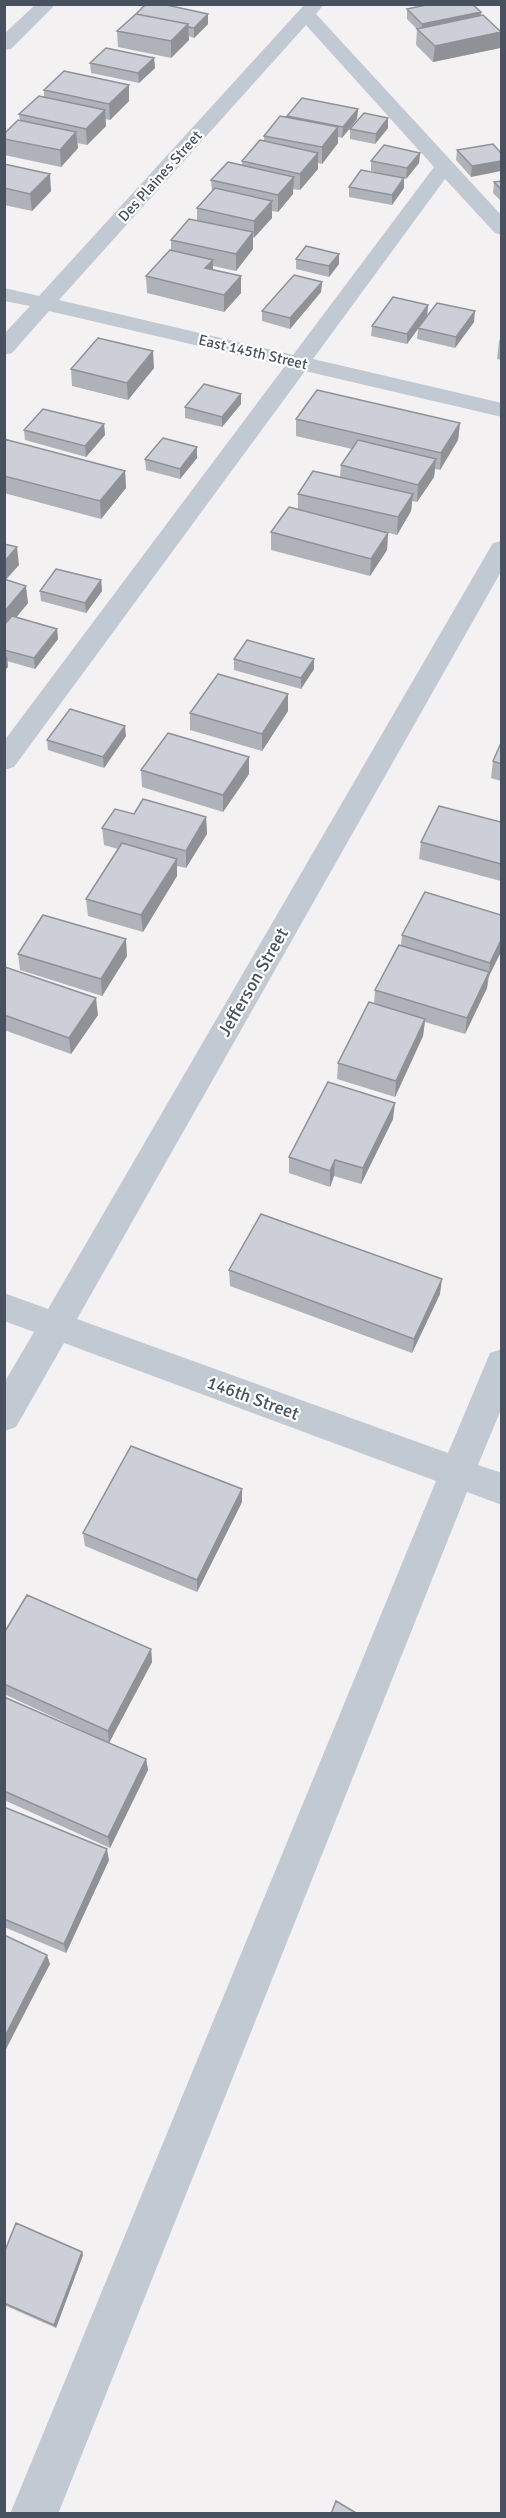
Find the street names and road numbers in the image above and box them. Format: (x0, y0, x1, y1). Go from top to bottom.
street label: Des Plaines Street (114, 127, 206, 225)
street label: East 145th Street (197, 331, 309, 373)
street label: Jefferson Street (213, 924, 293, 1040)
street label: 146th Street (204, 1371, 302, 1425)

